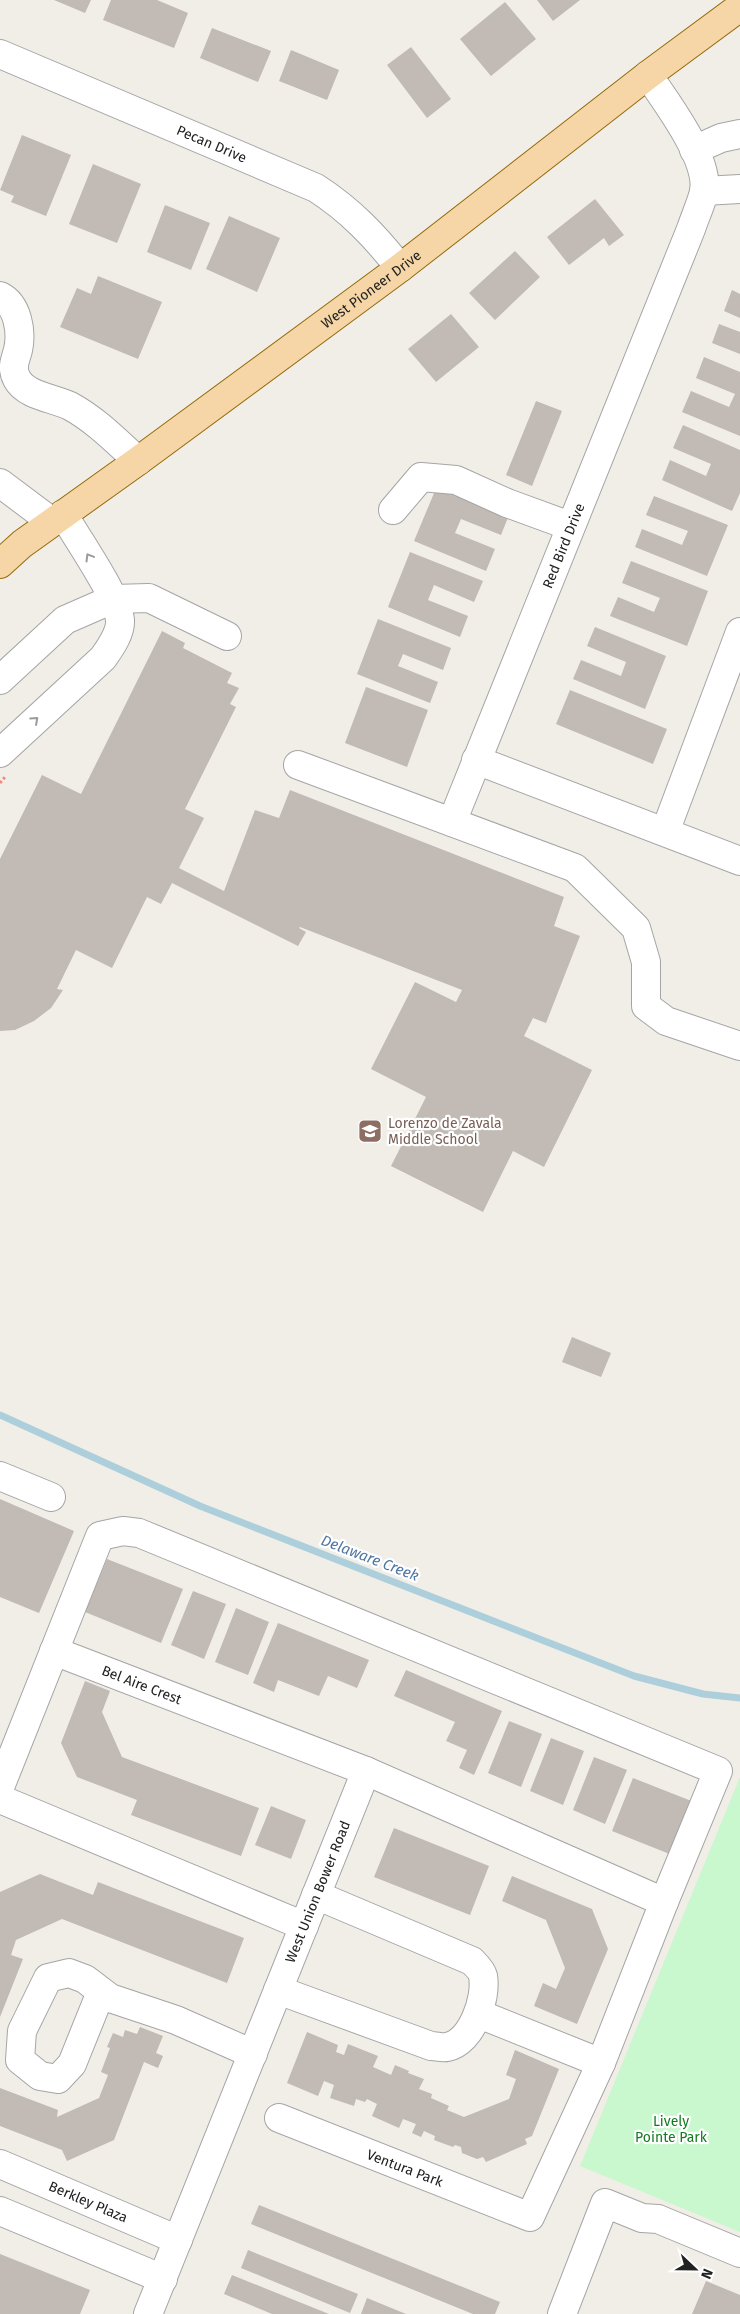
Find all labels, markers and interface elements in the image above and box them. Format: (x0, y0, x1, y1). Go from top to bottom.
street label: Pecan Drive (174, 122, 249, 167)
street label: West Pioneer Drive (318, 247, 425, 332)
street label: Red Bird Drive (539, 501, 589, 591)
one-way arrow (85, 553, 95, 562)
one-way arrow (30, 717, 39, 726)
place label: Lorenzo de Zavala Middle School (388, 1115, 502, 1148)
school or university icon: Lorenzo de Zavala Middle School (357, 1118, 383, 1144)
water label: Delaware Creek (319, 1531, 421, 1585)
street label: Bel Aire Crest (99, 1662, 185, 1709)
street label: West Union Bower Road (282, 1818, 354, 1966)
park label: Lively Pointe Park (635, 2113, 708, 2146)
street label: Ventura Park (364, 2146, 446, 2191)
street label: Berkley Plaza (46, 2178, 130, 2227)
north arrow (670, 2244, 720, 2294)
text: N (697, 2266, 716, 2281)

